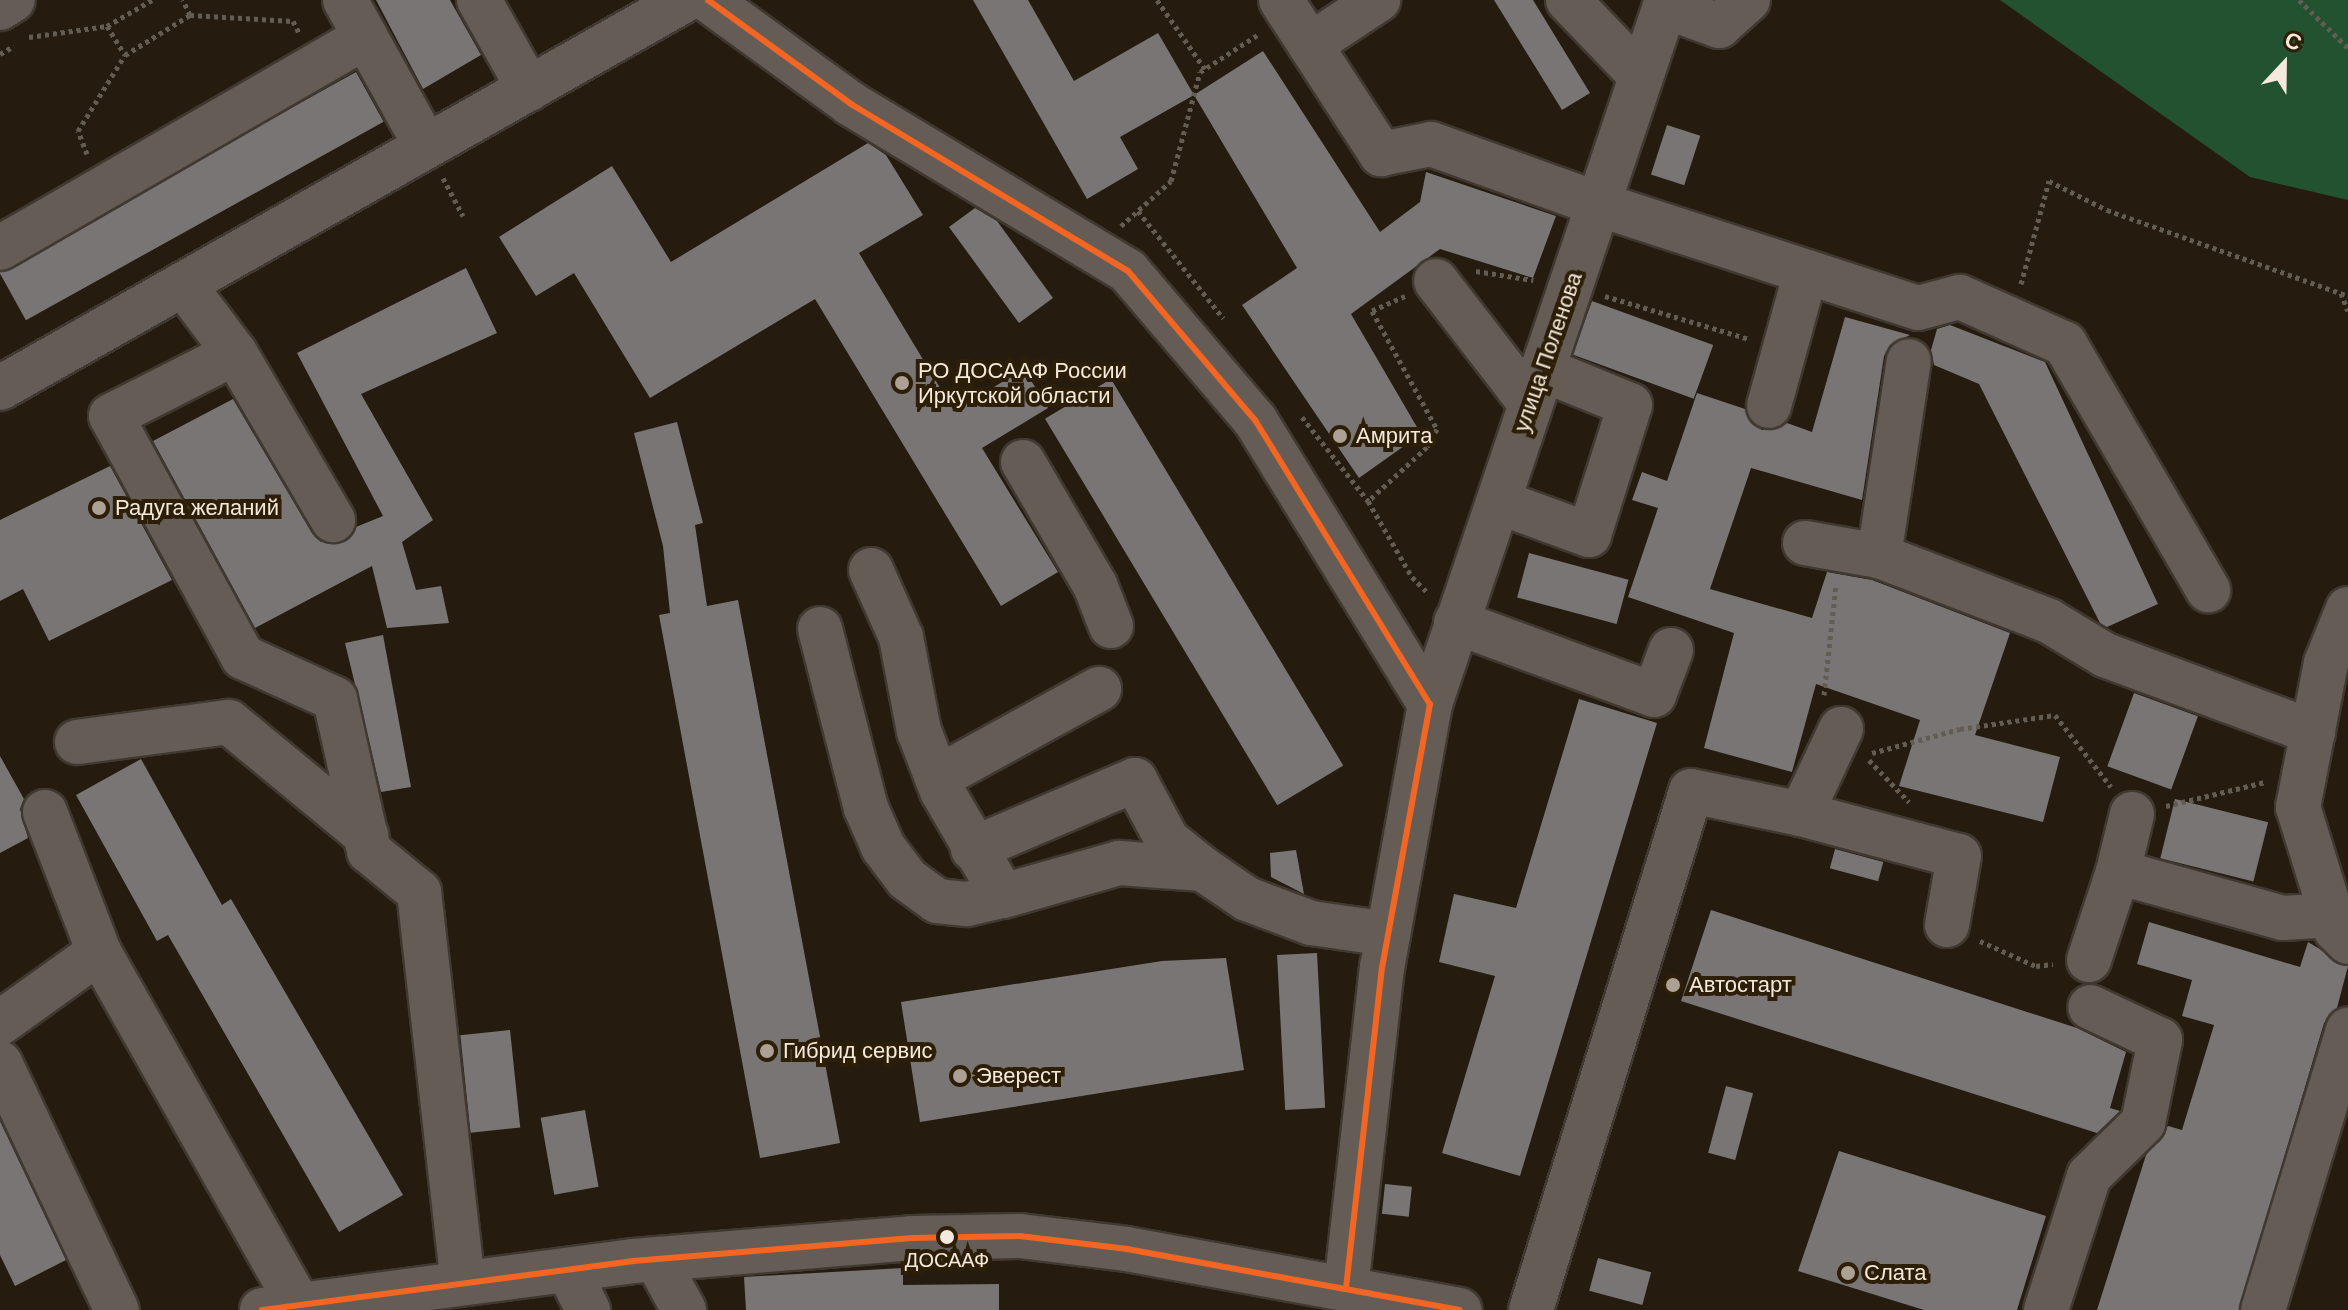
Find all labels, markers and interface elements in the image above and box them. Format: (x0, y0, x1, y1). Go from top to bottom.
north arrow (2244, 24, 2324, 104)
text: С (2281, 27, 2305, 56)
street label: улица Поленова (1508, 269, 1588, 435)
place label: РО ДОСААФ России Иркутской области (918, 357, 1127, 408)
marker: РО ДОСААФ России Иркутской области (893, 374, 911, 392)
place label: Амрита (1356, 423, 1432, 449)
marker: Амрита (1331, 427, 1349, 445)
place label: Радуга желаний (115, 495, 279, 521)
marker: Радуга желаний (90, 499, 108, 517)
place label: Автостарт (1689, 972, 1792, 998)
marker: Автостарт (1664, 976, 1682, 994)
place label: Гибрид сервис (783, 1038, 932, 1064)
marker: Гибрид сервис (758, 1042, 776, 1060)
place label: Эверест (976, 1063, 1061, 1089)
marker: Эверест (951, 1067, 969, 1085)
marker: ДОСААФ (939, 1229, 955, 1245)
place label: ДОСААФ (905, 1248, 989, 1272)
place label: Слата (1864, 1260, 1927, 1286)
marker: Слата (1839, 1264, 1857, 1282)

